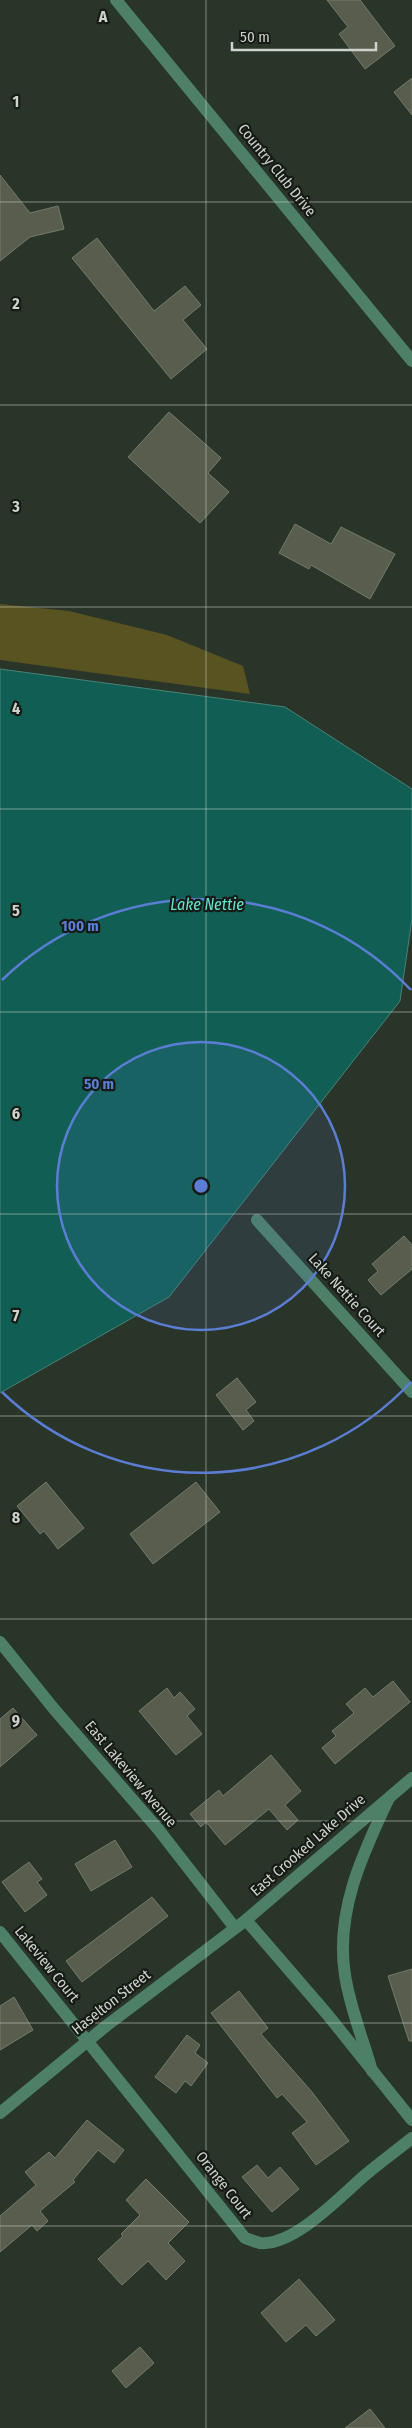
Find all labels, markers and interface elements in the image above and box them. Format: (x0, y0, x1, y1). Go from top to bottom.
text: A (98, 7, 108, 26)
scale bar (232, 20, 376, 52)
text: 50 m (240, 28, 270, 46)
text: 1 (13, 92, 19, 111)
street label: Country Club Drive (234, 120, 320, 220)
text: 2 (11, 294, 20, 313)
text: 3 (11, 497, 20, 516)
text: 4 (12, 699, 20, 718)
water label: Lake Nettie (170, 895, 244, 914)
text: 5 (12, 901, 20, 920)
text: 100 m (61, 917, 99, 935)
text: 50 m (84, 1075, 114, 1093)
text: 6 (12, 1104, 20, 1123)
centre of rings (192, 1177, 210, 1195)
street label: Lake Nettie Court (305, 1250, 389, 1340)
text: 7 (13, 1306, 20, 1325)
text: 8 (12, 1508, 21, 1527)
text: 9 (12, 1711, 20, 1730)
street label: East Lakeview Avenue (81, 1717, 181, 1831)
street label: East Crooked Lake Drive (247, 1790, 369, 1900)
street label: Lakeview Court (11, 1922, 83, 2006)
street label: Haselton Street (68, 1966, 154, 2038)
street label: Orange Court (192, 2148, 256, 2222)

